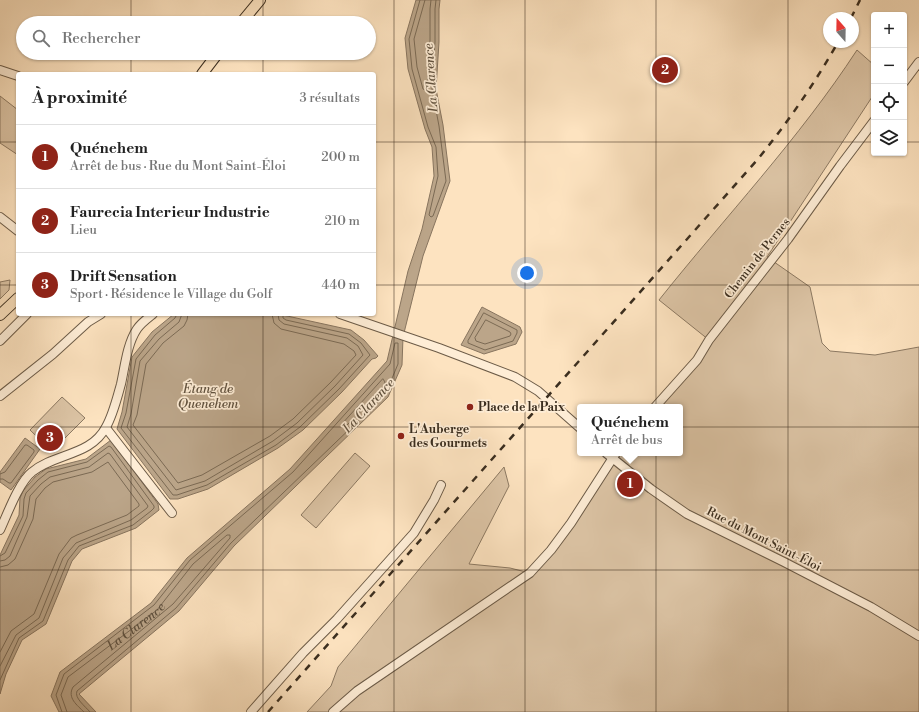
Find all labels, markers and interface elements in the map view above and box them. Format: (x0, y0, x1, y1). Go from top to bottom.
north arrow (823, 12, 859, 48)
map controls (871, 12, 907, 156)
button: + (871, 12, 907, 48)
search box (16, 16, 376, 60)
icon: search (30, 27, 52, 49)
text: Rechercher (62, 29, 141, 48)
water label: La Clarence (421, 43, 441, 114)
button: − (871, 48, 907, 84)
pin: 2 (652, 55, 678, 85)
button: locate (871, 84, 907, 120)
text: À proximité (32, 87, 127, 109)
text: 3 résultats (299, 90, 360, 106)
button: layers (871, 120, 907, 156)
text: Quénehem (70, 139, 148, 158)
text: 1 (42, 149, 48, 165)
text: 200 m (321, 149, 360, 165)
text: Arrêt de bus · Rue du Mont Saint-Éloi (70, 158, 286, 174)
text: Faurecia Interieur Industrie (70, 203, 270, 222)
text: 2 (41, 213, 49, 229)
text: 210 m (325, 213, 360, 229)
street label: Chemin de Pernes (721, 215, 794, 302)
text: Lieu (70, 222, 97, 238)
your location (517, 263, 537, 283)
text: Drift Sensation (70, 267, 177, 286)
text: 3 (41, 277, 49, 293)
text: 440 m (322, 277, 360, 293)
text: Sport · Résidence le Village du Golf (70, 286, 272, 302)
water label: La Clarence (339, 375, 398, 437)
water label: Étang de Quenehem (178, 380, 239, 412)
place label: Place de la Paix (478, 400, 565, 415)
marker: Place de la Paix (465, 402, 475, 412)
popup (577, 404, 683, 456)
text: Quénehem (591, 413, 669, 432)
place label: L'Auberge des Gourmets (409, 422, 487, 451)
pin: 3 (37, 423, 63, 453)
marker: L'Auberge des Gourmets (396, 431, 406, 441)
text: Arrêt de bus (591, 432, 662, 448)
pin: 1 (617, 469, 643, 499)
street label: Rue du Mont Saint-Éloi (704, 502, 825, 575)
water label: La Clarence (103, 600, 169, 655)

